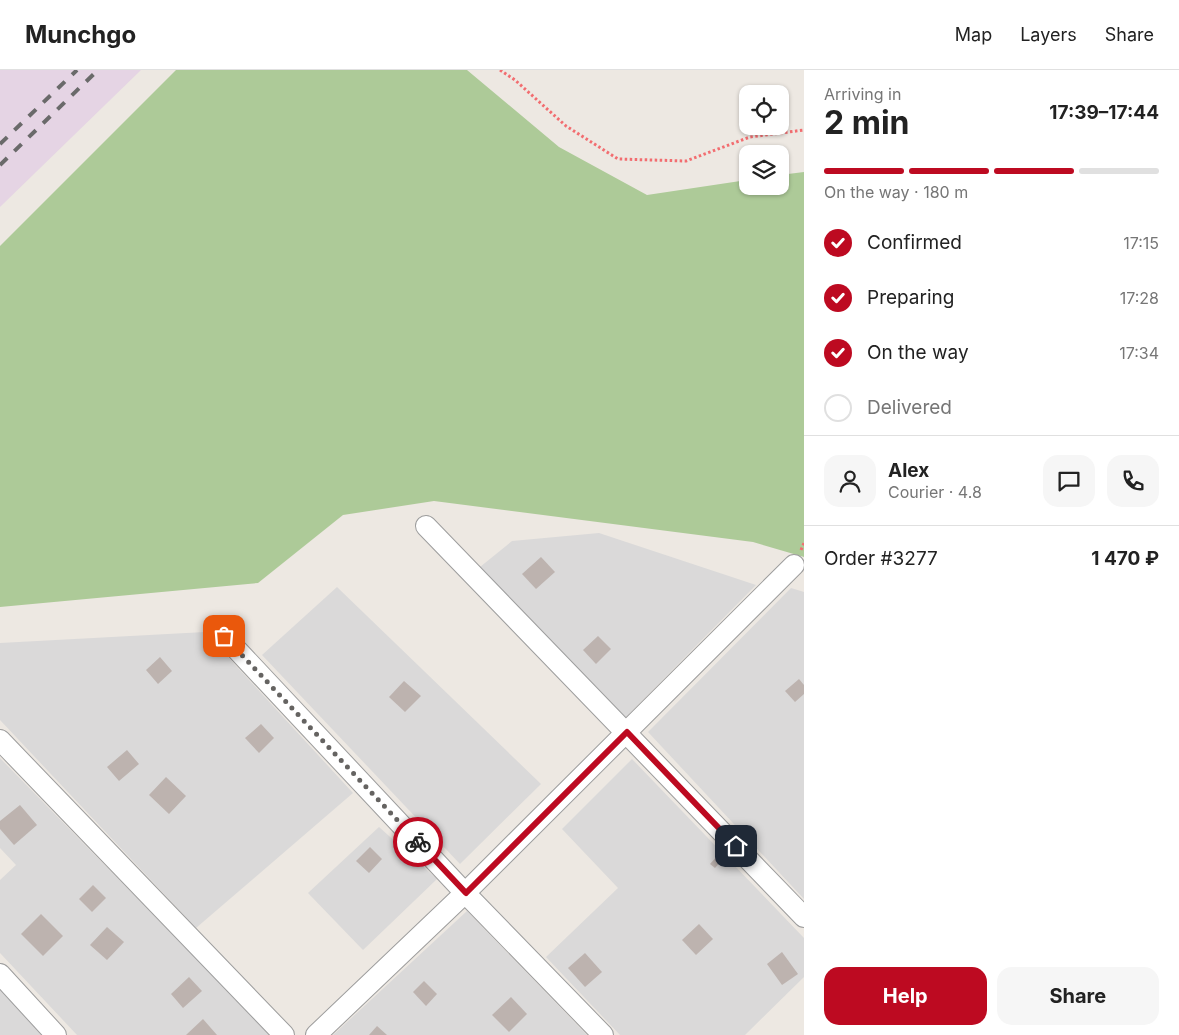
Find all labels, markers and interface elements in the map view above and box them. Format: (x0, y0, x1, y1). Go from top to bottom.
text: Munchgo (25, 20, 136, 49)
text: Map (955, 24, 992, 45)
text: Layers (1020, 24, 1077, 45)
text: Share (1105, 24, 1154, 45)
text: Arriving in (824, 84, 901, 104)
map controls (739, 85, 789, 195)
button: locate (739, 85, 789, 135)
text: 17:39–17:44 (1049, 101, 1159, 124)
text: 2 min (824, 103, 910, 142)
button: layers (739, 145, 789, 195)
text: On the way · 180 m (824, 182, 968, 202)
icon: check (824, 229, 852, 257)
text: Confirmed (867, 231, 962, 254)
text: 17:15 (1123, 233, 1159, 253)
icon: check (824, 284, 852, 312)
text: Preparing (867, 286, 954, 309)
text: 17:28 (1120, 288, 1159, 308)
icon: check (824, 339, 852, 367)
text: On the way (867, 341, 969, 364)
text: 17:34 (1119, 343, 1159, 363)
text: Delivered (867, 396, 952, 419)
button: person (824, 455, 876, 507)
button: chat (1043, 455, 1095, 507)
button: phone (1107, 455, 1159, 507)
text: Alex (888, 459, 929, 482)
text: Courier · 4.8 (888, 482, 982, 502)
text: Order #3277 (824, 547, 938, 570)
text: 1 470 ₽ (1091, 547, 1159, 570)
pin (203, 615, 245, 657)
icon: bag (210, 622, 238, 650)
courier (393, 817, 443, 867)
pin (715, 825, 757, 867)
icon: bike (404, 828, 432, 856)
icon: home (722, 832, 750, 860)
button: Help (824, 967, 987, 1025)
button: Share (997, 967, 1159, 1025)

